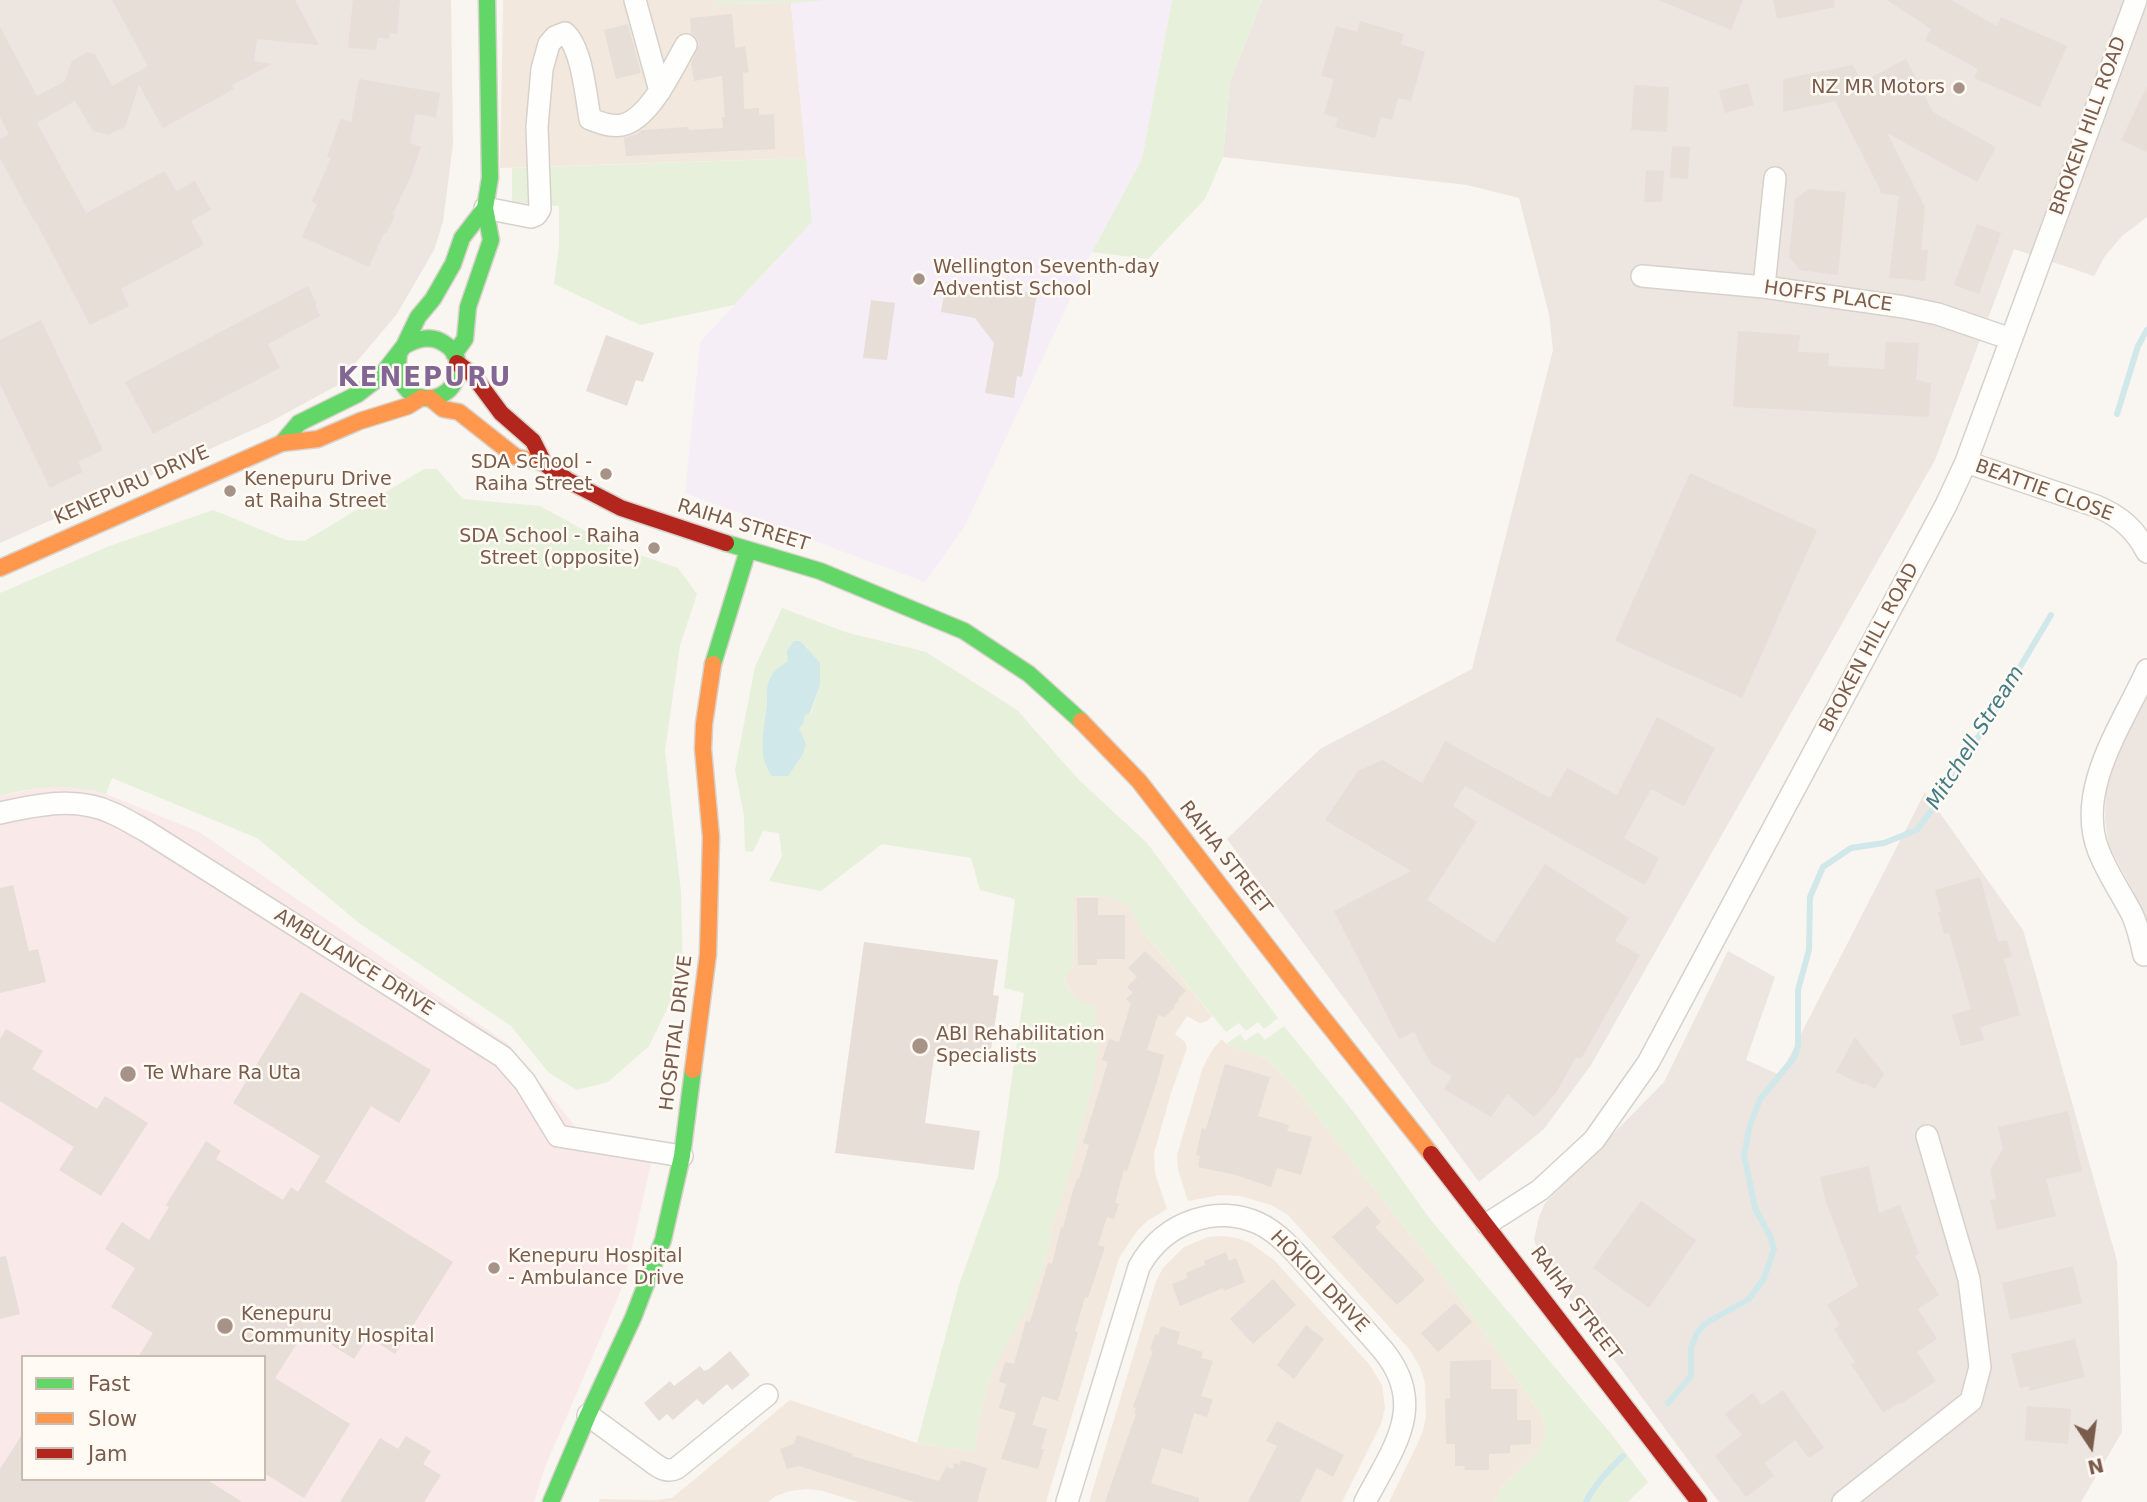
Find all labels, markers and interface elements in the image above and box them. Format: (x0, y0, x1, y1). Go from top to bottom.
street label: BROKEN HILL ROAD (2046, 34, 2132, 218)
place label: NZ MR Motors (1811, 77, 1945, 99)
marker: NZ MR Motors (1951, 80, 1967, 96)
place label: Wellington Seventh-day Adventist School (933, 257, 1159, 301)
marker: Wellington Seventh-day Adventist School (911, 271, 927, 287)
street label: HOFFS PLACE (1762, 277, 1894, 317)
district label: KENEPURU (339, 363, 511, 395)
street label: KENEPURU DRIVE (51, 441, 213, 531)
place label: SDA School - Raiha Street (471, 452, 592, 496)
street label: BEATTIE CLOSE (1972, 455, 2116, 527)
marker: SDA School - Raiha Street (598, 466, 614, 482)
place label: Kenepuru Drive at Raiha Street (244, 469, 392, 513)
marker: Kenepuru Drive at Raiha Street (222, 483, 238, 499)
street label: RAIHA STREET (674, 495, 812, 557)
place label: SDA School - Raiha Street (opposite) (459, 526, 640, 570)
marker: SDA School - Raiha Street (opposite) (646, 540, 662, 556)
street label: BROKEN HILL ROAD (1816, 559, 1924, 737)
water label: Mitchell Stream (1922, 661, 2030, 815)
street label: RAIHA STREET (1174, 797, 1276, 919)
street label: AMBULANCE DRIVE (270, 904, 438, 1022)
street label: HOSPITAL DRIVE (656, 954, 698, 1112)
place label: ABI Rehabilitation Specialists (936, 1024, 1105, 1068)
marker: ABI Rehabilitation Specialists (910, 1036, 930, 1056)
place label: Te Whare Ra Uta (144, 1063, 301, 1085)
marker: Te Whare Ra Uta (118, 1064, 138, 1084)
street label: HŌKIOI DRIVE (1265, 1226, 1373, 1338)
street label: RAIHA STREET (1525, 1242, 1625, 1366)
place label: Kenepuru Hospital - Ambulance Drive (508, 1246, 684, 1290)
marker: Kenepuru Hospital - Ambulance Drive (486, 1260, 502, 1276)
place label: Kenepuru Community Hospital (241, 1304, 435, 1348)
marker: Kenepuru Community Hospital (215, 1316, 235, 1336)
legend (21, 1355, 266, 1481)
text: Fast (88, 1372, 130, 1396)
text: Slow (88, 1407, 137, 1431)
north arrow (2056, 1411, 2126, 1481)
text: Jam (88, 1442, 128, 1466)
text: N (2086, 1454, 2106, 1479)

